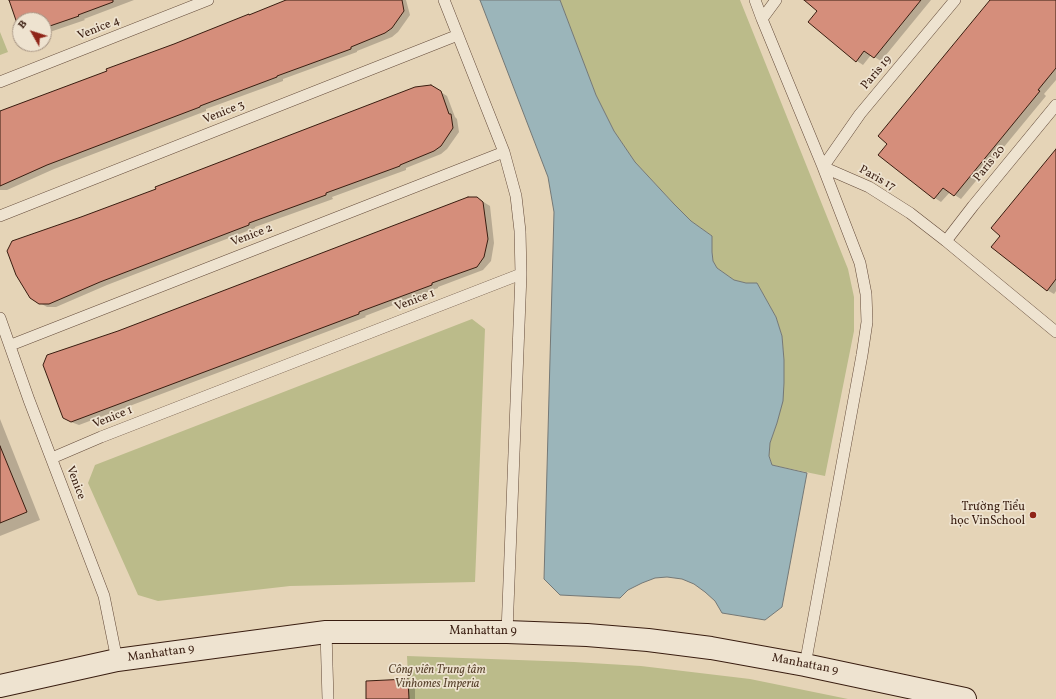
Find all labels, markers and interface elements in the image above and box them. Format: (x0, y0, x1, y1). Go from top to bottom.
north arrow (12, 12, 52, 52)
street label: Venice 4 (76, 14, 122, 44)
text: B (15, 17, 31, 32)
street label: Paris 19 (859, 53, 895, 93)
street label: Venice 3 (201, 98, 247, 128)
street label: Paris 20 (971, 143, 1009, 185)
street label: Paris 17 (856, 163, 898, 195)
street label: Venice 2 (229, 221, 275, 251)
street label: Venice 1 (393, 287, 437, 315)
street label: Venice 1 (91, 404, 135, 432)
street label: Venice (62, 464, 88, 502)
place label: Trường Tiểu học VinSchool (950, 501, 1025, 529)
marker: Trường Tiểu học VinSchool (1028, 510, 1038, 520)
street label: Manhattan 9 (449, 625, 517, 639)
street label: Manhattan 9 (127, 642, 195, 666)
street label: Manhattan 9 (771, 652, 839, 678)
park label: Công viên Trung tâm Vinhomes Imperia (388, 664, 486, 692)

